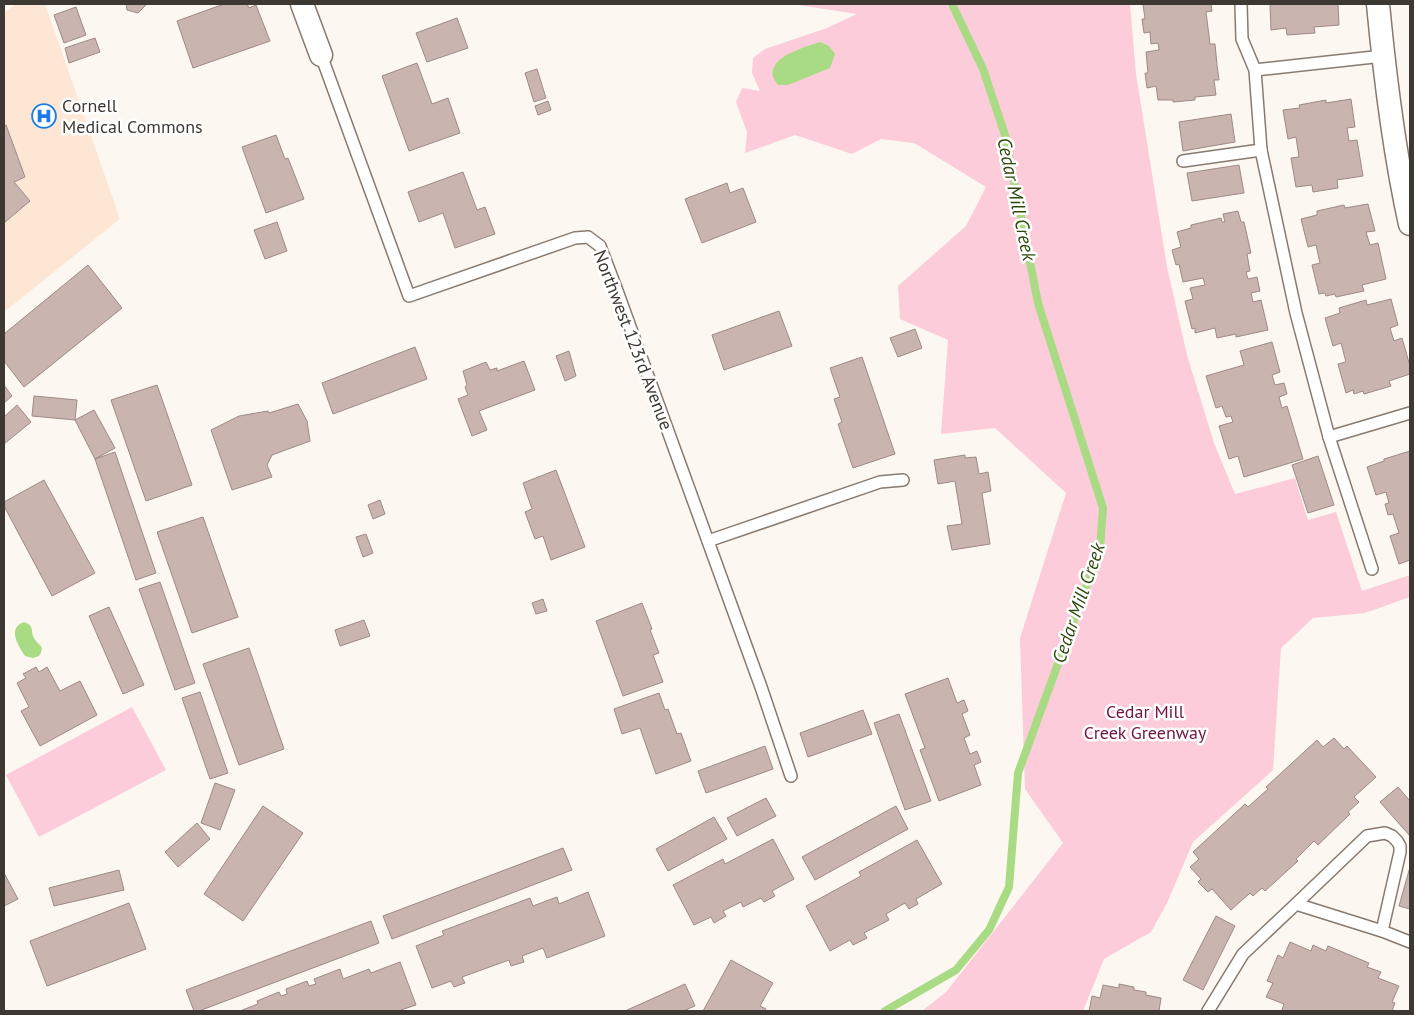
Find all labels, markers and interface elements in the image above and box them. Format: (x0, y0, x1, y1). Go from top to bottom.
place label: Cornell Medical Commons (62, 94, 203, 138)
hospital icon: Cornell Medical Commons (31, 103, 57, 129)
water label: Cedar Mill Creek (992, 135, 1042, 264)
street label: Northwest 123rd Avenue (589, 247, 678, 433)
water label: Cedar Mill Creek (1046, 538, 1110, 666)
park label: Cedar Mill Creek Greenway (1084, 700, 1207, 744)

